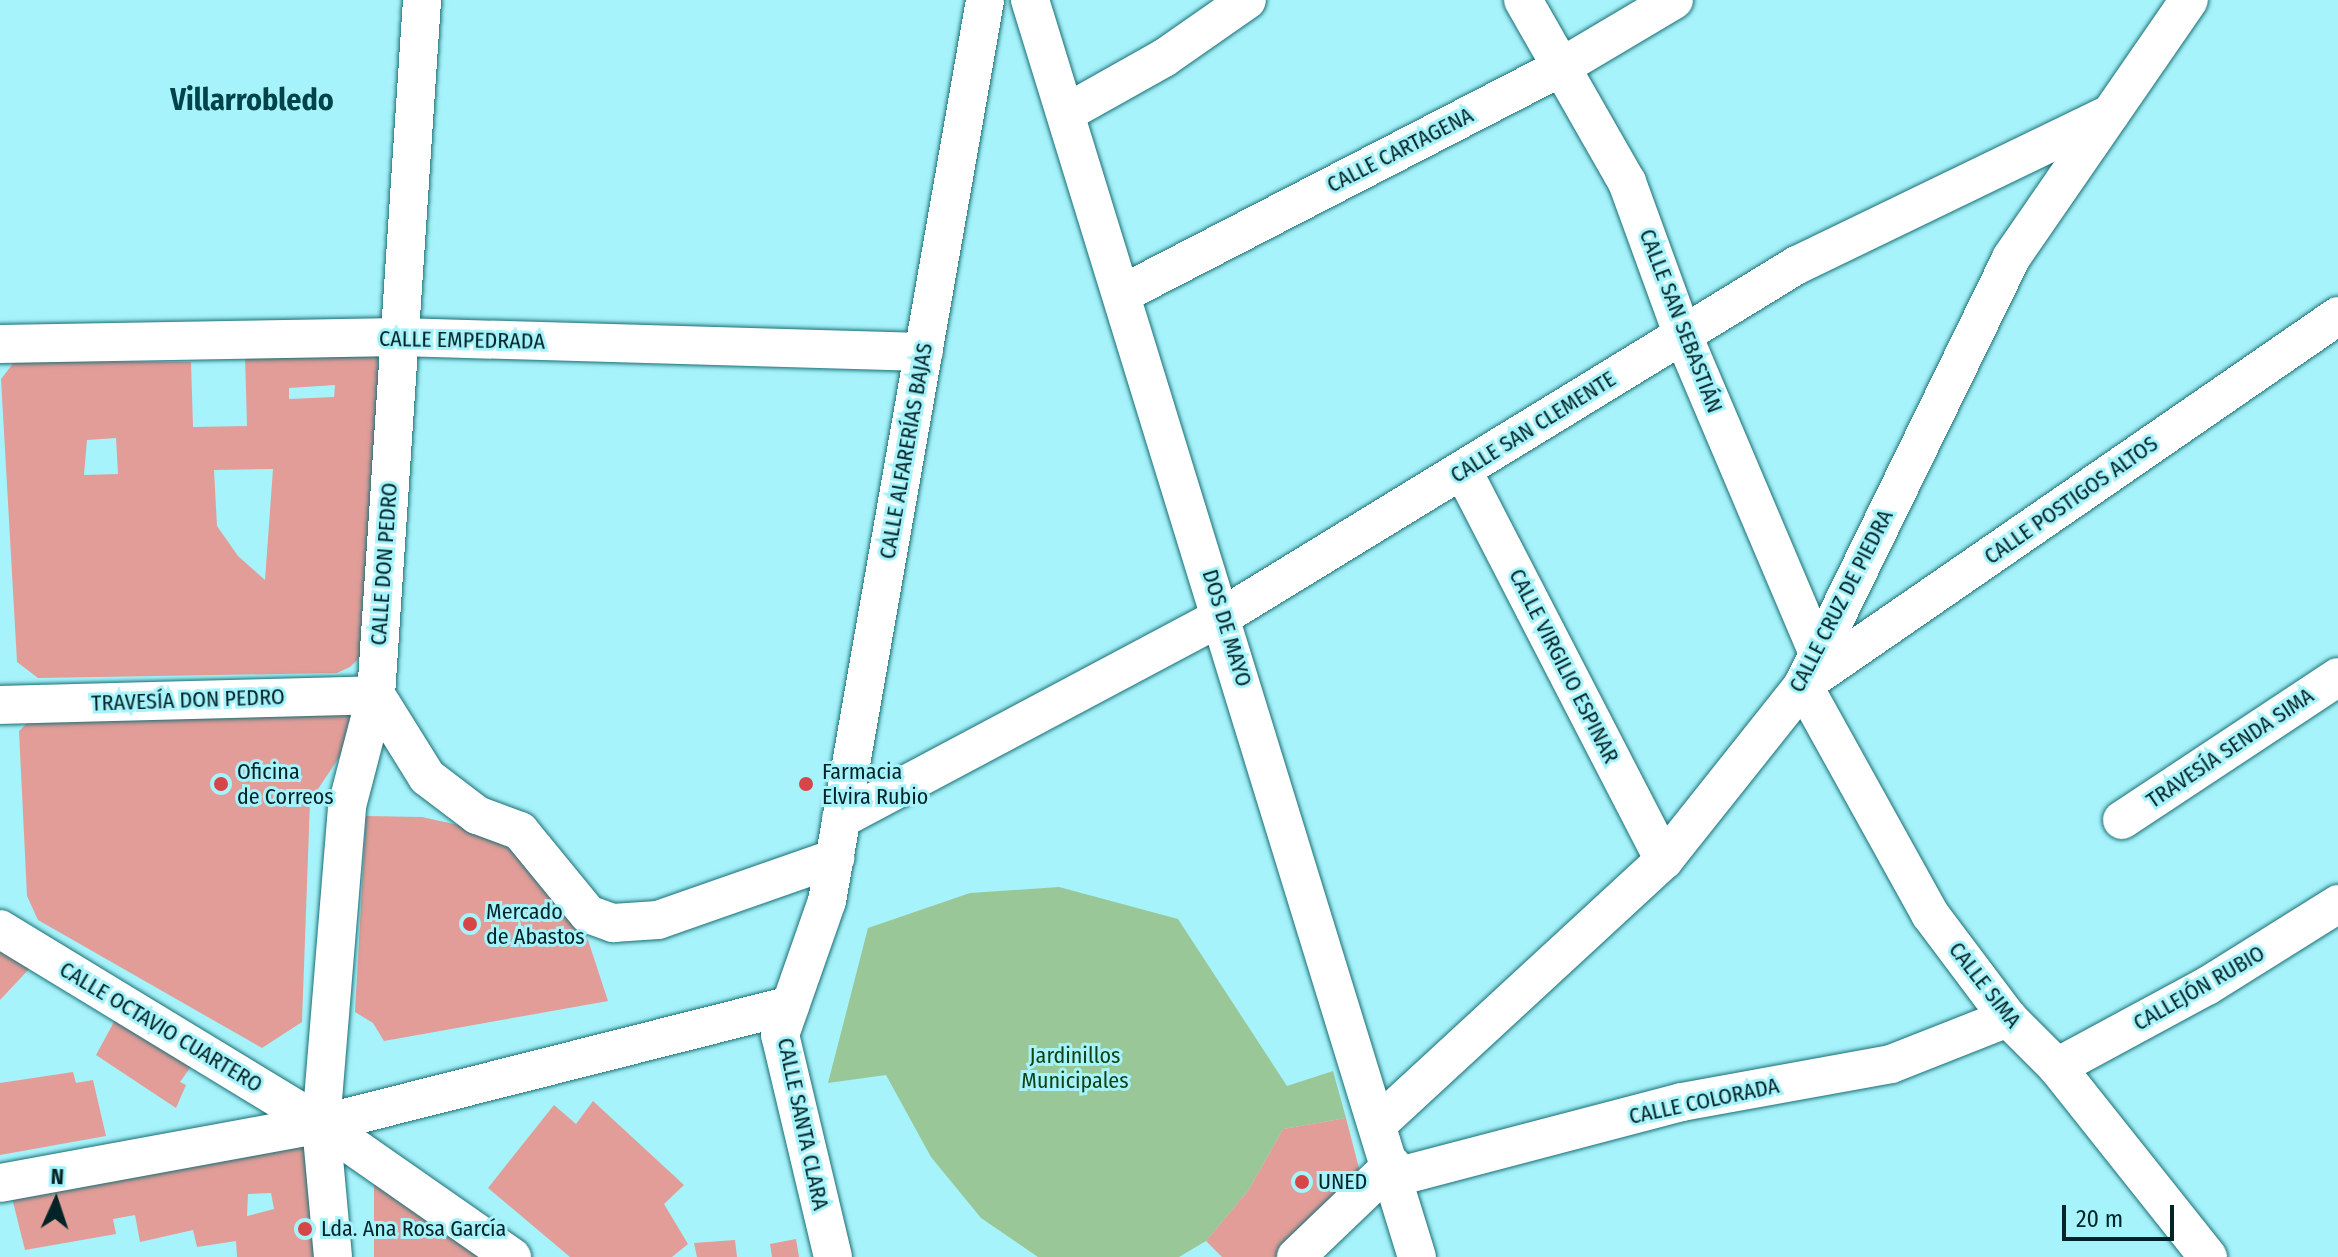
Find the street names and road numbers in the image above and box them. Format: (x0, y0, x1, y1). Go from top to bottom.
street label: CALLE CARTAGENA (1323, 102, 1477, 198)
street label: CALLE SAN SEBASTIÁN (1634, 225, 1728, 417)
street label: CALLE EMPEDRADA (379, 325, 545, 355)
street label: CALLE ALFARERÍAS BAJAS (874, 341, 938, 561)
street label: CALLE SAN CLEMENTE (1446, 366, 1620, 488)
street label: CALLE POSTIGOS ALTOS (1979, 430, 2163, 570)
street label: CALLE DON PEDRO (365, 482, 403, 646)
street label: CALLE CRUZ DE PIEDRA (1784, 505, 1898, 697)
street label: CALLE VIRGILIO ESPINAR (1504, 564, 1624, 768)
street label: DOS DE MAYO (1197, 566, 1257, 690)
street label: TRAVESÍA SENDA SIMA (2141, 682, 2319, 814)
street label: TRAVESÍA DON PEDRO (91, 683, 285, 717)
street label: CALLE SIMA (1943, 937, 2027, 1033)
street label: CALLEJÓN RUBIO (2129, 940, 2269, 1036)
street label: CALLE OCTAVIO CUARTERO (55, 956, 267, 1098)
street label: CALLE SANTA CLARA (772, 1036, 834, 1212)
street label: CALLE COLORADA (1627, 1072, 1781, 1130)

